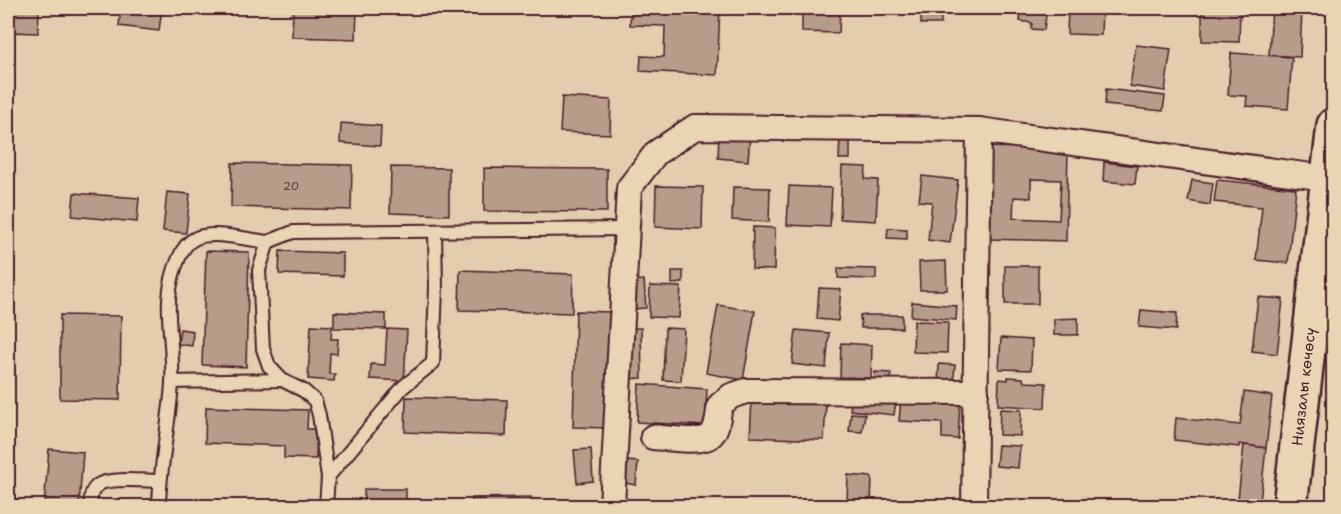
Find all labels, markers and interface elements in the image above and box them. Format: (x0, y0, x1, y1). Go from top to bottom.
house number: 20 (283, 178, 299, 194)
street label: Ниязалы көчөсү (1287, 326, 1321, 447)

